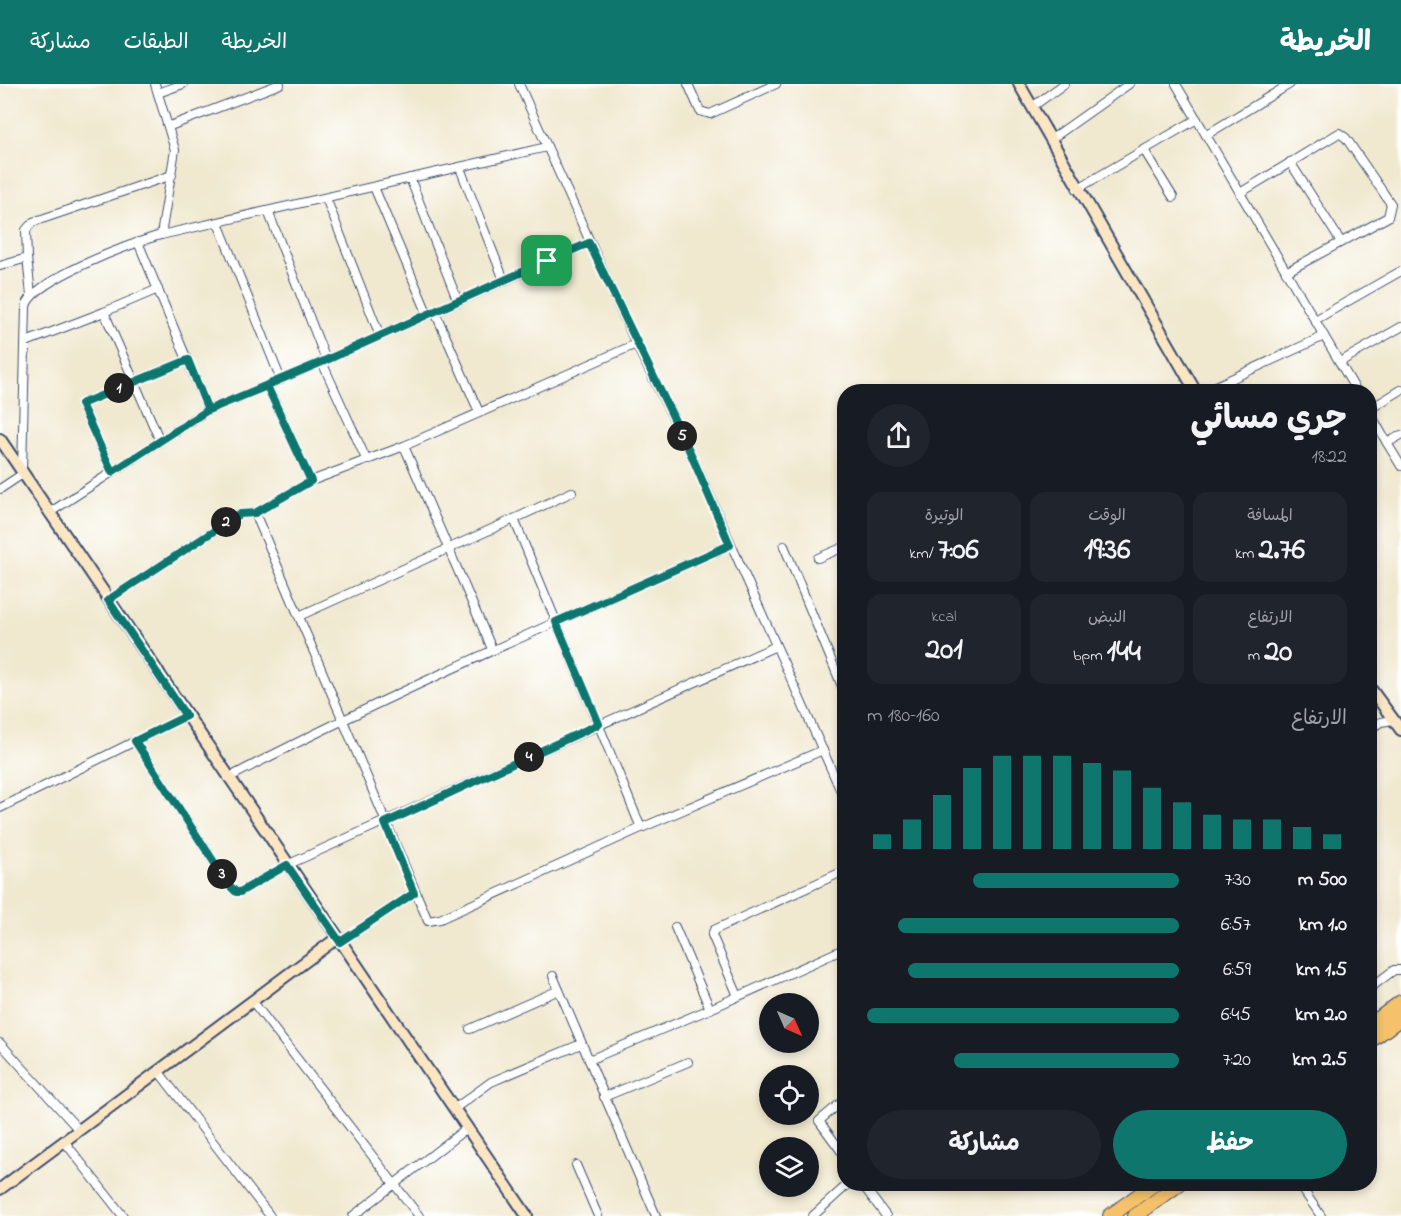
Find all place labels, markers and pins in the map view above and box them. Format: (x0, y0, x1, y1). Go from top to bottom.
pin (521, 235, 572, 286)
pin: 1 (104, 373, 134, 403)
pin: 5 (667, 421, 697, 451)
pin: 2 (211, 507, 241, 537)
pin: 4 (514, 742, 544, 772)
pin: 3 (207, 859, 237, 889)

